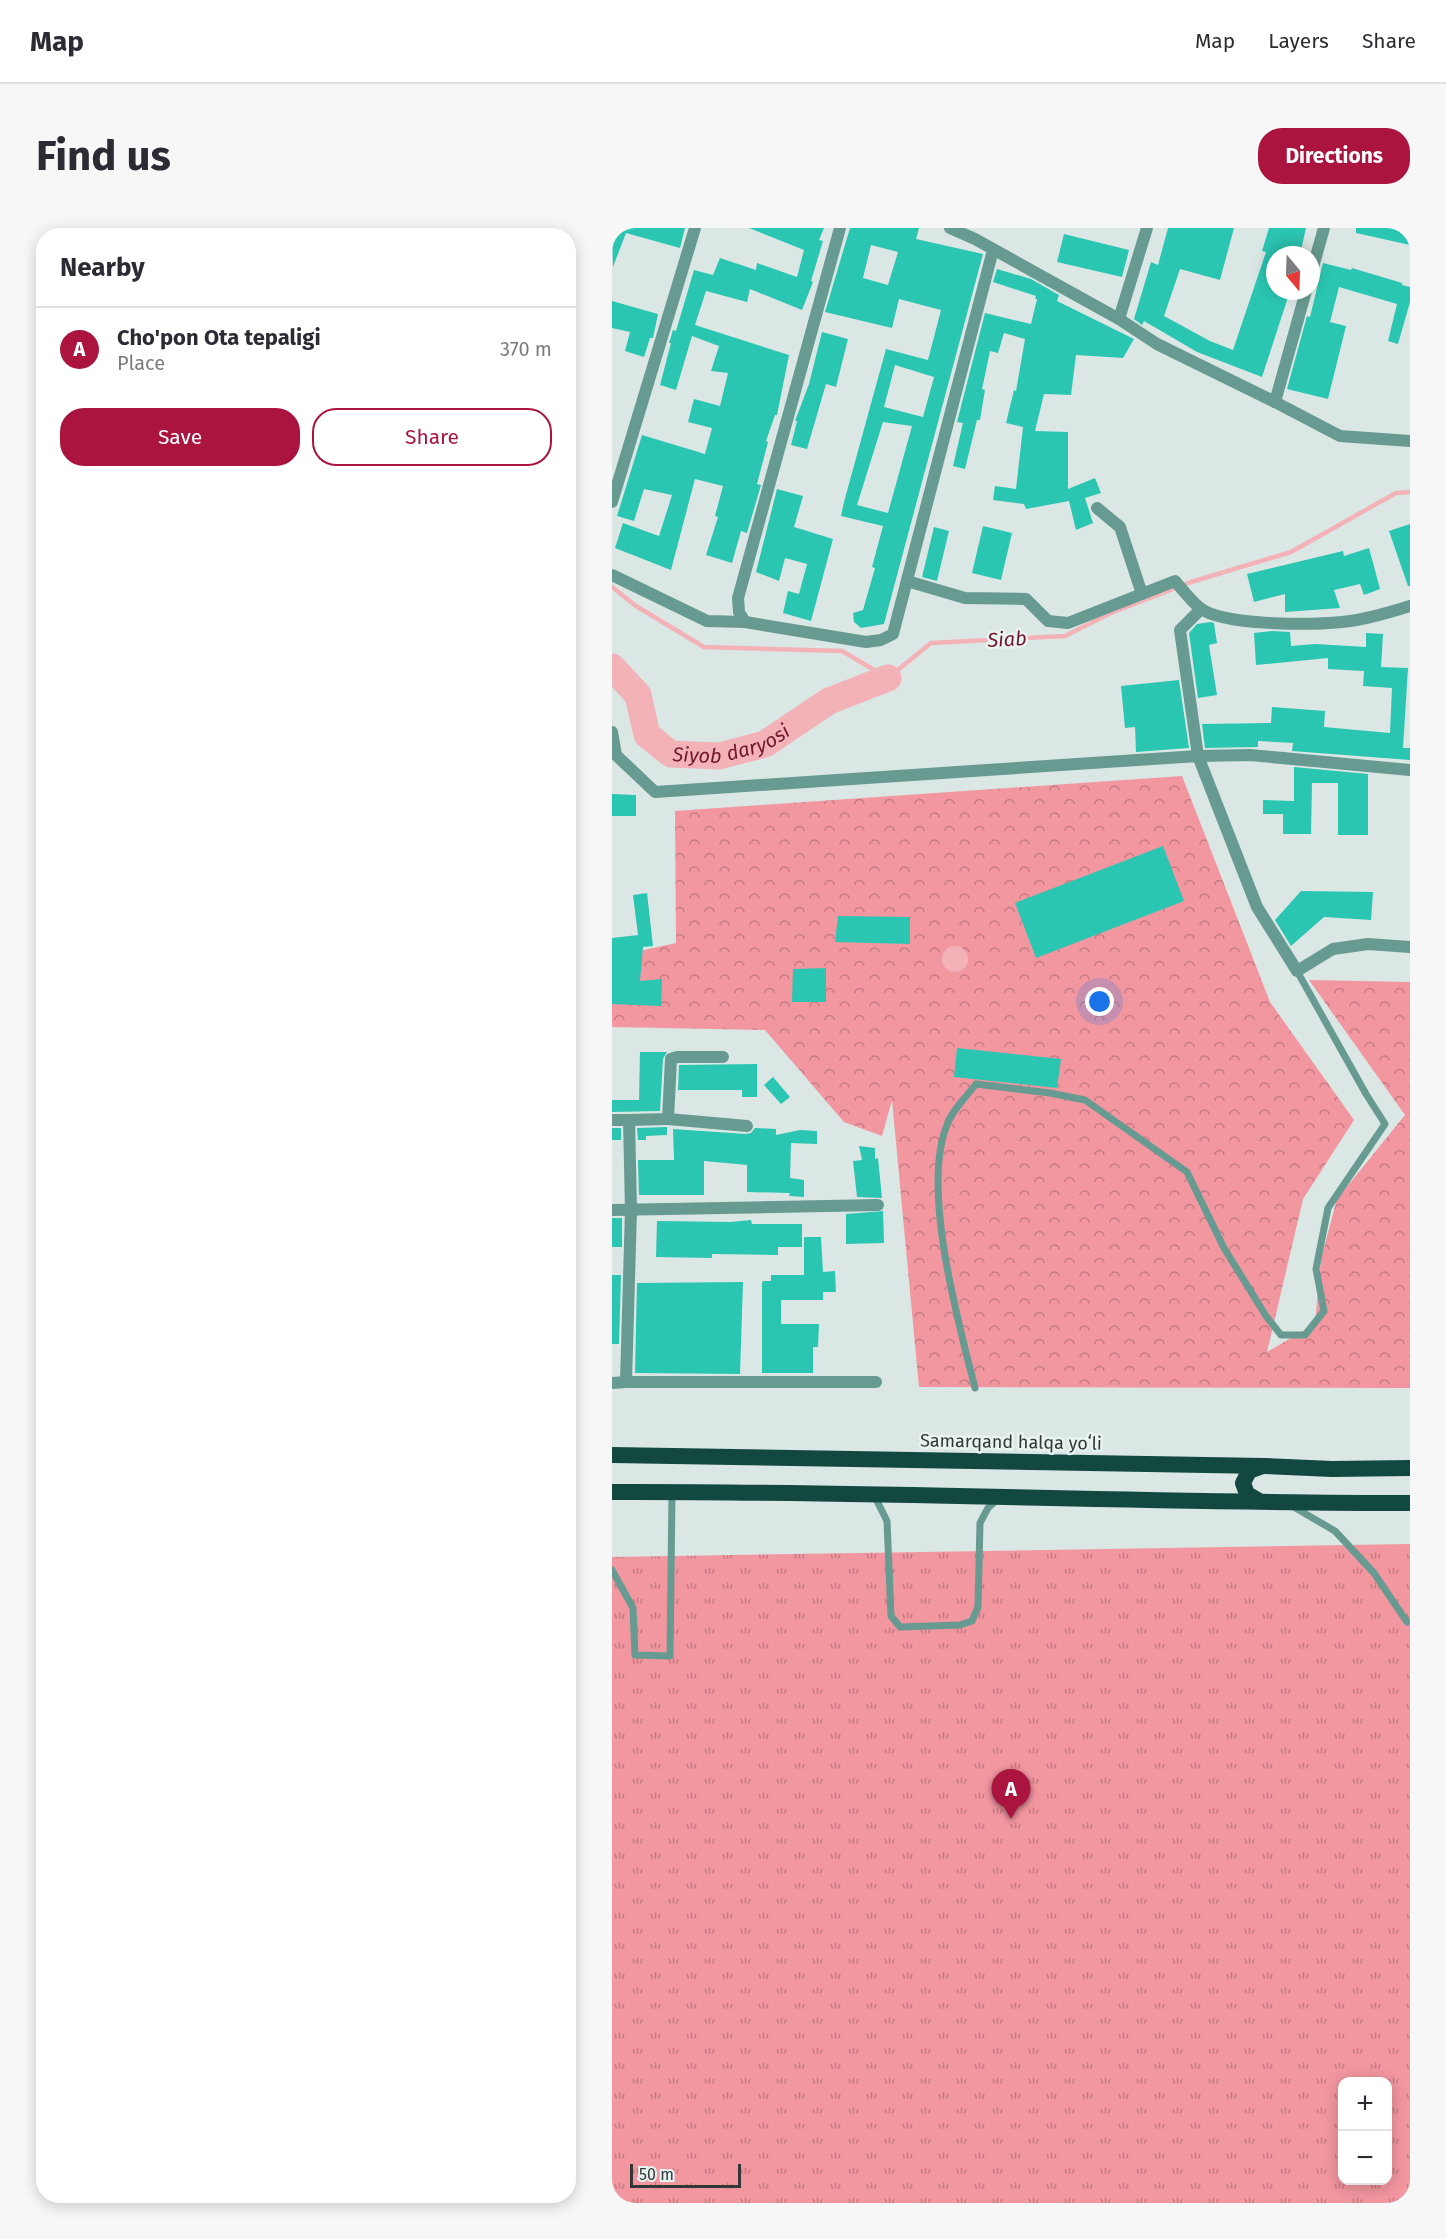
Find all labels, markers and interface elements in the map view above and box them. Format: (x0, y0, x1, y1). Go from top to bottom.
text: Map (30, 25, 84, 58)
text: Map (1195, 28, 1235, 54)
text: Layers (1268, 28, 1329, 54)
text: Share (1362, 28, 1416, 54)
button: Directions (1258, 128, 1410, 184)
text: Find us (36, 131, 171, 181)
north arrow (1266, 246, 1320, 300)
text: Nearby (60, 252, 145, 283)
text: Cho'pon Ota tepaligi (117, 324, 321, 351)
text: A (74, 337, 85, 361)
text: 370 m (500, 337, 552, 361)
text: Place (117, 351, 165, 375)
button: Save (60, 408, 300, 466)
button: Share (312, 408, 552, 466)
water label: Siab (986, 626, 1027, 652)
water label: Siyob daryosi (671, 719, 795, 768)
your location (1085, 987, 1114, 1016)
street label: Samarqand halqa yoʻli (920, 1429, 1102, 1455)
pin: A (992, 1770, 1030, 1819)
map controls (1338, 2077, 1392, 2185)
button: + (1338, 2077, 1392, 2131)
button: − (1338, 2131, 1392, 2185)
scale bar (630, 2161, 741, 2188)
text: 50 m (639, 2165, 674, 2184)

